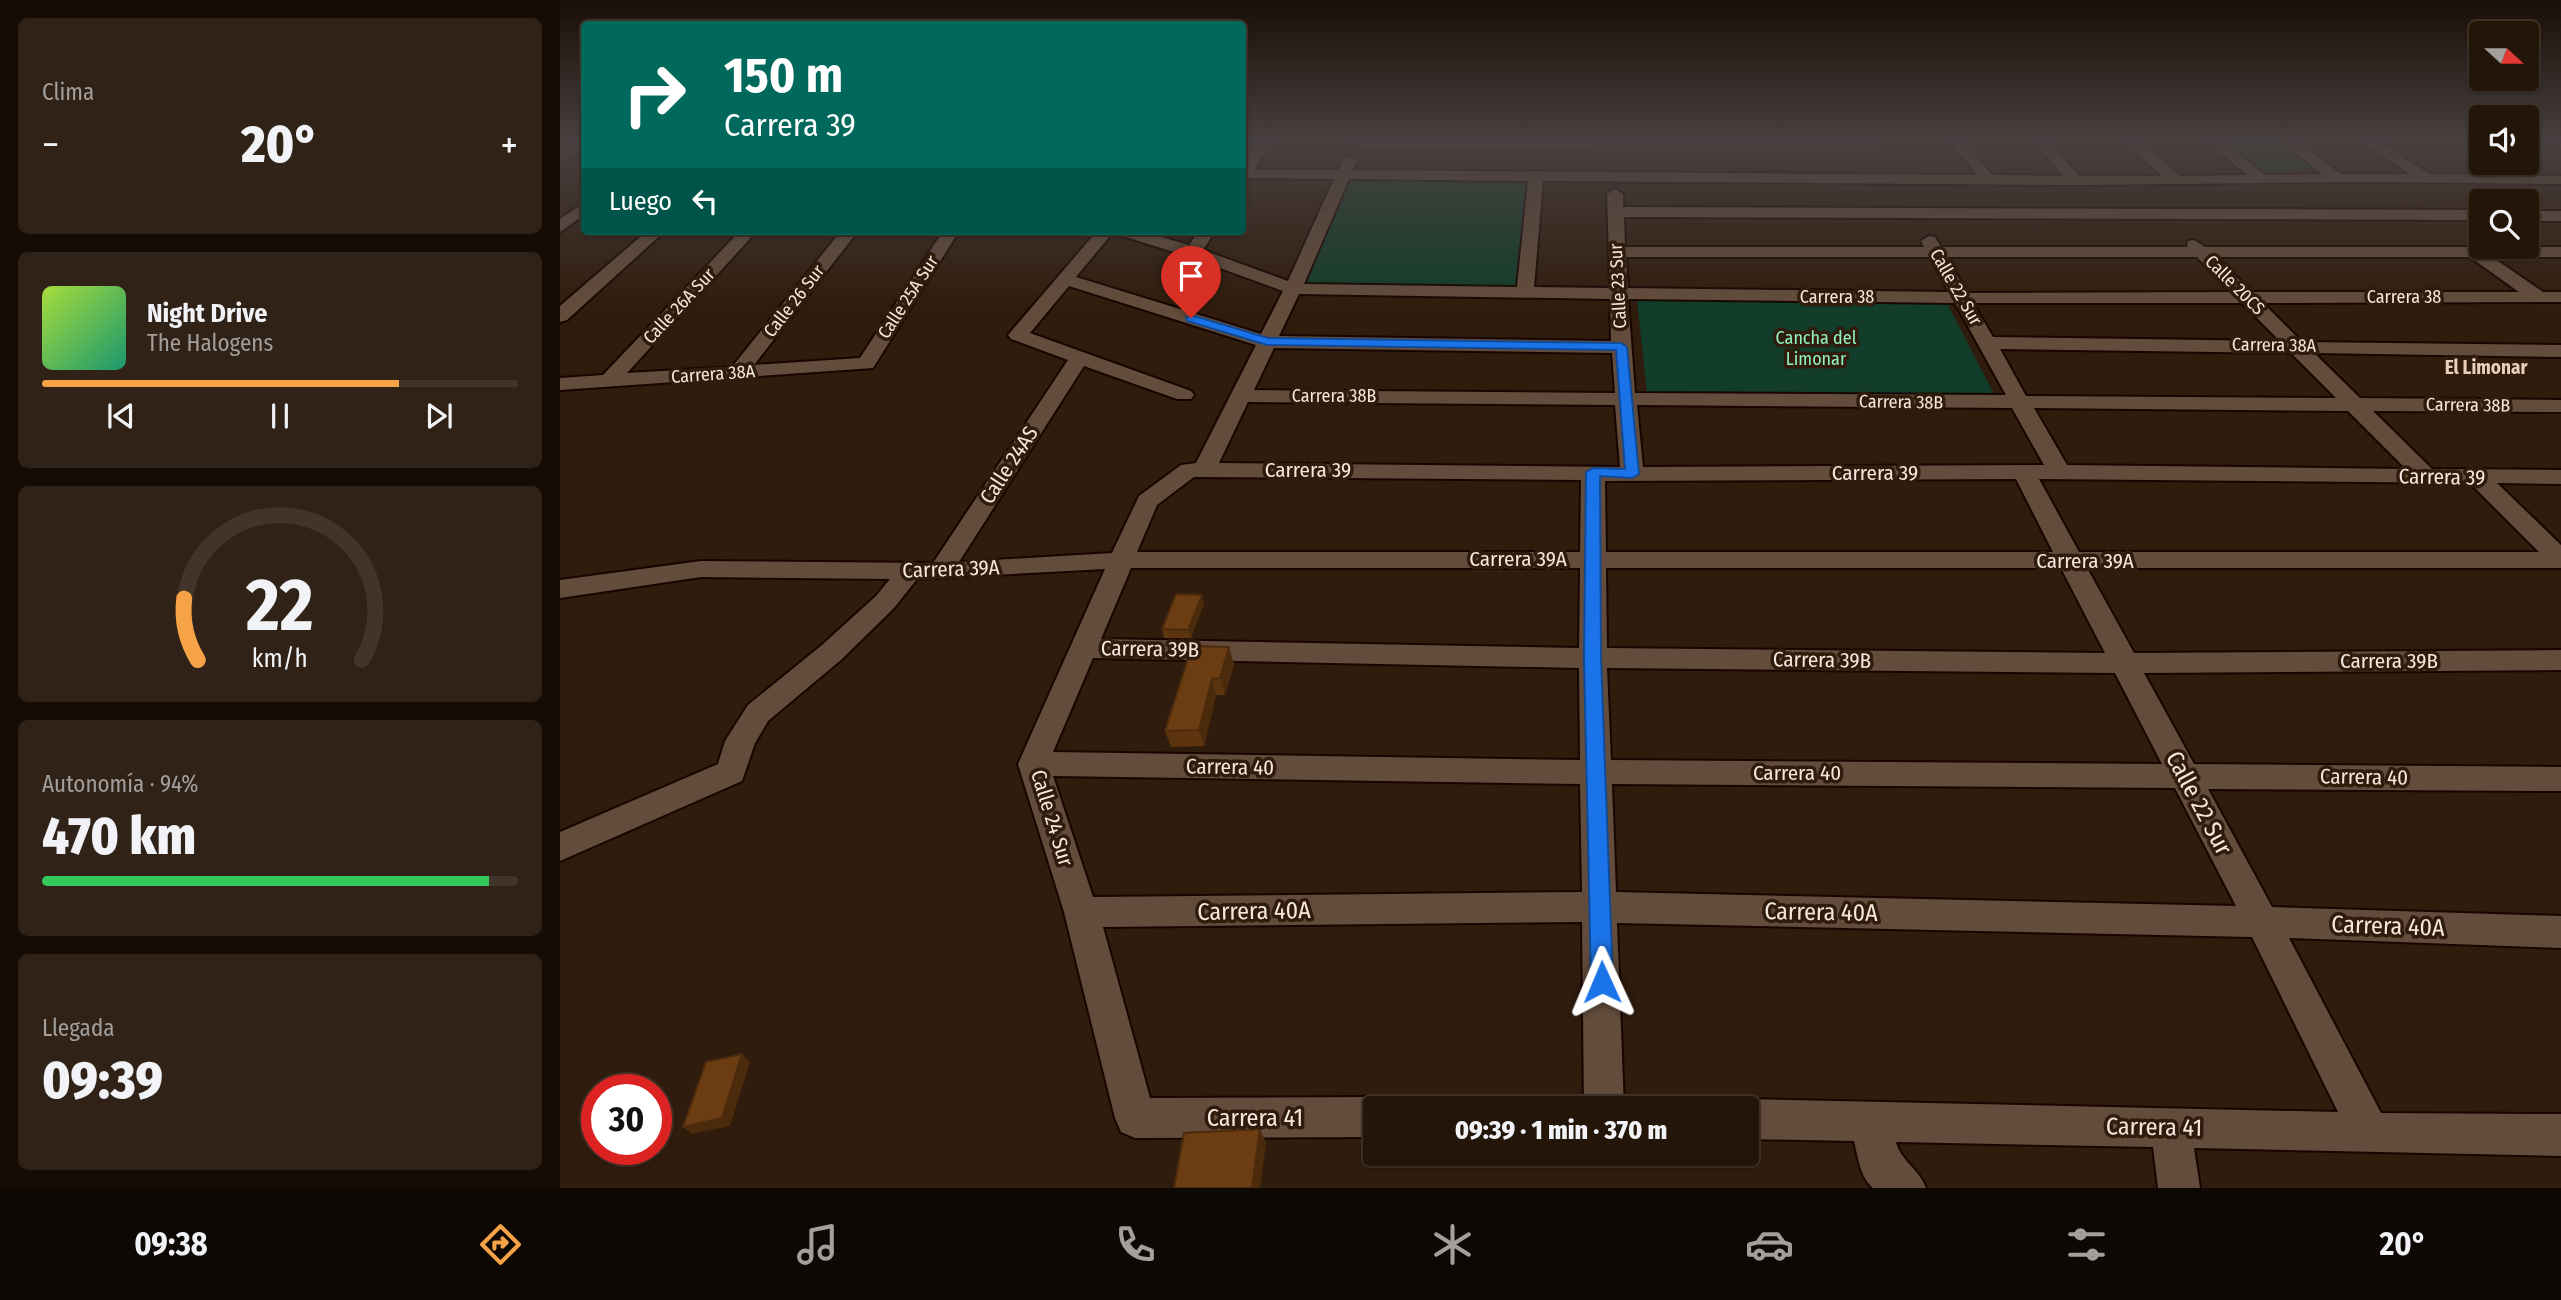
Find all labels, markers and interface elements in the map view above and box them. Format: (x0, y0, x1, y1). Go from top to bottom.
north arrow (2469, 21, 2539, 91)
map controls (2469, 21, 2539, 259)
text: 150 m (724, 46, 843, 105)
icon: right (609, 49, 700, 140)
text: Clima (42, 78, 94, 106)
button: sound (2469, 105, 2539, 175)
text: Carrera 39 (724, 106, 856, 144)
text: 20° (241, 113, 319, 176)
text: − (42, 122, 59, 168)
text: + (501, 122, 518, 168)
icon: left (686, 182, 724, 220)
text: Luego (609, 186, 672, 217)
button: search (2469, 189, 2539, 259)
street label: Calle 23 Sur (1605, 242, 1631, 329)
street label: Calle 22 Sur (1925, 245, 1987, 330)
pin (1161, 246, 1221, 318)
street label: Calle 25A Sur (873, 251, 943, 343)
street label: Calle 20CS (2201, 251, 2269, 319)
icon: arrive (1172, 257, 1210, 295)
street label: Calle 26 Sur (759, 260, 830, 342)
street label: Calle 26A Sur (638, 263, 720, 348)
street label: Carrera 38 (1800, 286, 1874, 308)
street label: Carrera 38 (2367, 286, 2441, 308)
text: Night Drive (147, 298, 267, 329)
park label: Cancha del Limonar (1776, 327, 1857, 370)
text: The Halogens (147, 329, 273, 357)
street label: Carrera 38A (2232, 333, 2317, 357)
district label: El Limonar (2445, 356, 2528, 379)
street label: Carrera 38A (670, 360, 756, 388)
street label: Carrera 38B (1292, 385, 1376, 407)
street label: Carrera 38B (1859, 390, 1944, 414)
street label: Carrera 38B (2426, 393, 2511, 417)
icon: previous (102, 397, 140, 435)
icon: pause (261, 397, 299, 435)
icon: next (420, 397, 458, 435)
street label: Calle 24AS (974, 421, 1044, 509)
street label: Carrera 39 (1265, 457, 1351, 483)
street label: Carrera 39 (1832, 460, 1918, 486)
street label: Carrera 39 (2399, 463, 2485, 491)
street label: Carrera 39A (1469, 546, 1567, 572)
street label: Carrera 39A (2036, 548, 2134, 574)
street label: Carrera 39A (902, 554, 1000, 584)
text: 22 (245, 562, 314, 649)
street label: Carrera 39B (1101, 635, 1199, 663)
text: km/h (252, 644, 308, 674)
street label: Carrera 39B (1773, 646, 1871, 674)
street label: Carrera 39B (2340, 648, 2438, 674)
street label: Calle 22 Sur (2160, 746, 2238, 860)
street label: Carrera 40 (1186, 753, 1274, 781)
street label: Carrera 40 (1753, 760, 1841, 786)
street label: Carrera 40 (2320, 763, 2408, 791)
street label: Calle 24 Sur (1025, 767, 1079, 870)
text: Autonomía · 94% (42, 770, 198, 798)
text: 470 km (42, 805, 196, 868)
street label: Carrera 40A (1197, 896, 1311, 926)
street label: Carrera 40A (1764, 897, 1878, 927)
street label: Carrera 40A (2331, 910, 2446, 942)
position arrow (1565, 945, 1639, 1019)
text: Llegada (42, 1014, 114, 1042)
text: 09:39 (42, 1049, 163, 1112)
speed limit sign: 30 (581, 1074, 672, 1165)
street label: Carrera 41 (1207, 1104, 1303, 1132)
street label: Carrera 41 (2106, 1112, 2202, 1142)
text: 09:39 · 1 min · 370 m (1455, 1115, 1667, 1146)
icon: directions (476, 1220, 525, 1269)
icon: music (793, 1220, 842, 1269)
icon: phone (1111, 1220, 1160, 1269)
icon: climate (1428, 1220, 1477, 1269)
icon: car (1745, 1220, 1794, 1269)
icon: filters (2062, 1220, 2111, 1269)
text: 09:38 (134, 1225, 208, 1263)
text: 20° (2380, 1225, 2427, 1263)

